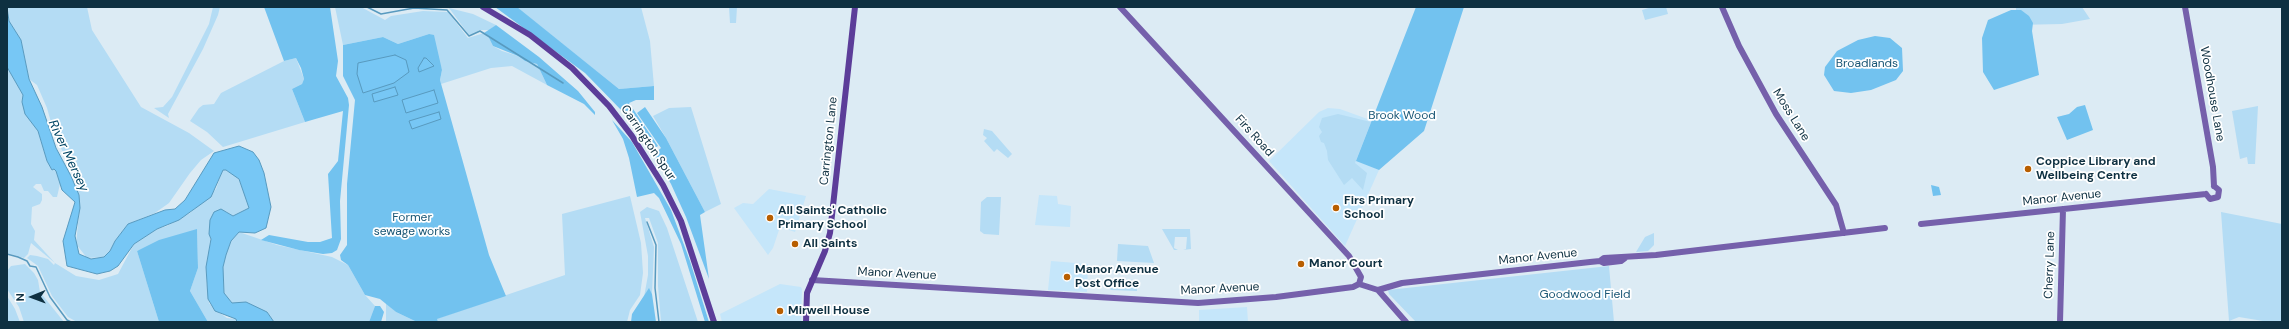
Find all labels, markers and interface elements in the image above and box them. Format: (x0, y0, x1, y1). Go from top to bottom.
street label: Woodhouse Lane (2197, 45, 2227, 143)
park label: Broadlands (1836, 57, 1898, 71)
street label: Moss Lane (1769, 86, 1813, 144)
street label: Carrington Lane (817, 96, 841, 186)
street label: Carrington Spur (617, 102, 679, 184)
park label: Brook Wood (1368, 109, 1436, 123)
street label: Firs Road (1232, 112, 1276, 160)
water label: River Mersey (45, 118, 91, 194)
place label: Coppice Library and Wellbeing Centre (2036, 155, 2156, 183)
marker: Coppice Library and Wellbeing Centre (2023, 164, 2033, 174)
street label: Manor Avenue (2022, 187, 2102, 209)
place label: Firs Primary School (1344, 194, 1414, 222)
marker: Firs Primary School (1331, 203, 1341, 213)
place label: All Saints' Catholic Primary School (778, 204, 887, 232)
park label: Former sewage works (374, 211, 450, 239)
marker: All Saints' Catholic Primary School (765, 213, 775, 223)
street label: Cherry Lane (2042, 231, 2058, 299)
place label: All Saints (803, 237, 857, 251)
marker: All Saints (790, 239, 800, 249)
street label: Manor Avenue (1498, 246, 1578, 268)
place label: Manor Court (1309, 257, 1383, 271)
marker: Manor Court (1296, 259, 1306, 269)
place label: Manor Avenue Post Office (1075, 263, 1159, 291)
street label: Manor Avenue (857, 265, 937, 283)
marker: Manor Avenue Post Office (1062, 272, 1072, 282)
north arrow (12, 277, 52, 317)
street label: Manor Avenue (1180, 280, 1260, 298)
park label: Goodwood Field (1539, 288, 1631, 302)
text: N (13, 293, 27, 301)
place label: Mirwell House (788, 304, 870, 318)
marker: Mirwell House (775, 306, 785, 316)

